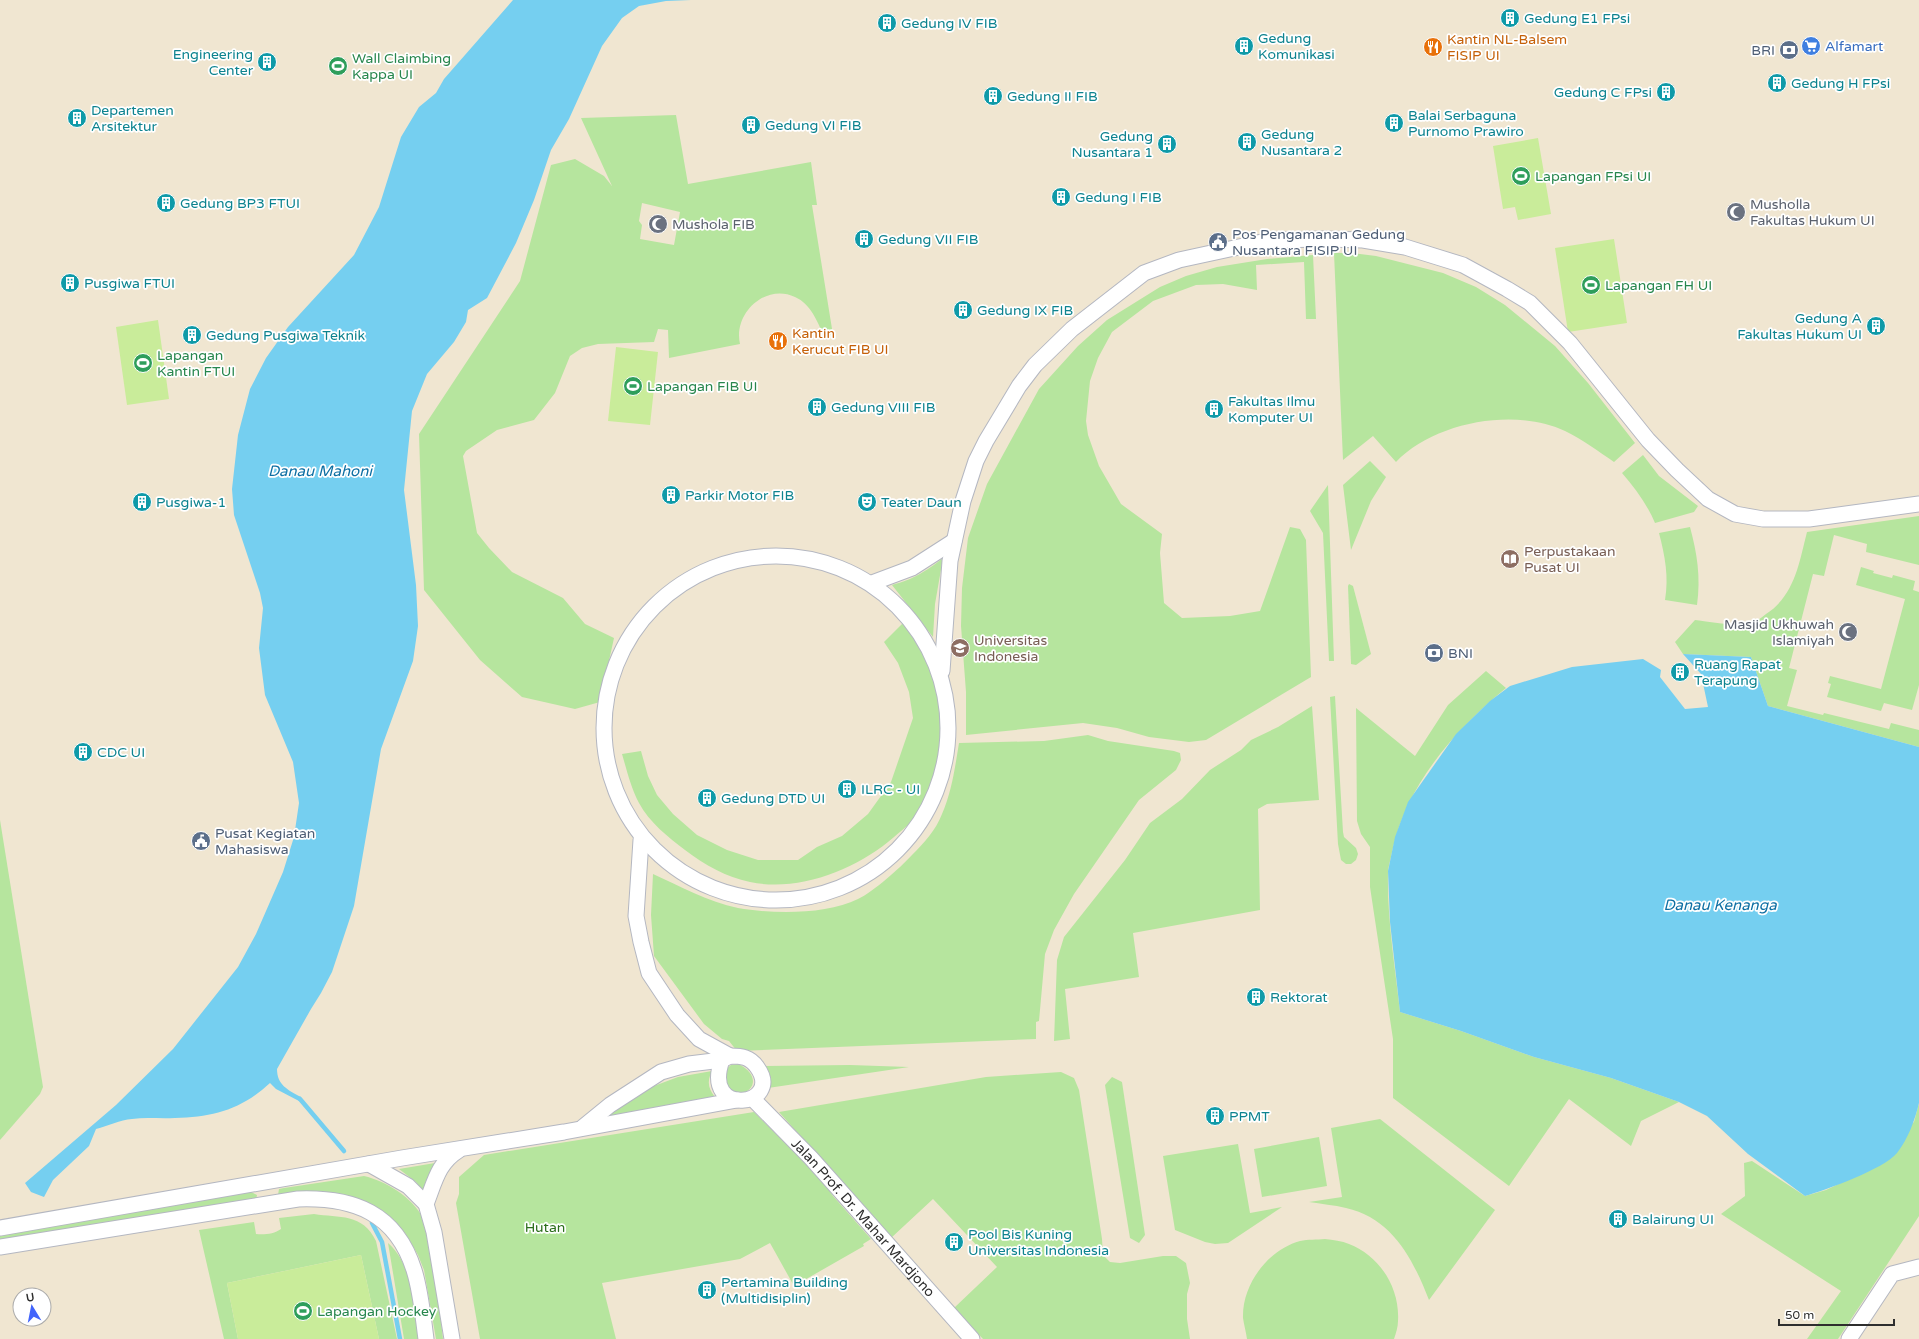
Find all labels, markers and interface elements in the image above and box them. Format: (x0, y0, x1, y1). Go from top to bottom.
building icon: Gedung E1 FPsi (1499, 7, 1521, 29)
place label: Gedung E1 FPsi (1524, 10, 1630, 27)
building icon: Gedung IV FIB (876, 12, 898, 34)
place label: Gedung IV FIB (901, 15, 997, 32)
place label: Gedung Komunikasi (1258, 30, 1335, 63)
place label: Kantin NL-Balsem FISIP UI (1447, 31, 1567, 64)
building icon: Gedung Komunikasi (1233, 35, 1255, 57)
supermarket icon: Alfamart (1800, 35, 1822, 57)
restaurant icon: Kantin NL-Balsem FISIP UI (1422, 36, 1444, 58)
place label: Alfamart (1825, 38, 1884, 55)
bank icon: BRI (1778, 39, 1800, 61)
place label: BRI (1751, 42, 1775, 59)
place label: Engineering Center (173, 46, 254, 79)
place label: Wall Claimbing Kappa UI (352, 50, 451, 83)
building icon: Engineering Center (256, 51, 278, 73)
sports icon: Wall Claimbing Kappa UI (327, 55, 349, 77)
building icon: Gedung H FPsi (1766, 72, 1788, 94)
place label: Gedung H FPsi (1791, 75, 1890, 92)
building icon: Gedung C FPsi (1655, 81, 1677, 103)
place label: Gedung C FPsi (1554, 84, 1652, 101)
building icon: Gedung II FIB (982, 85, 1004, 107)
place label: Gedung II FIB (1007, 88, 1098, 105)
place label: Departemen Arsitektur (91, 102, 174, 135)
building icon: Departemen Arsitektur (66, 107, 88, 129)
place label: Balai Serbaguna Purnomo Prawiro (1408, 107, 1524, 140)
building icon: Balai Serbaguna Purnomo Prawiro (1383, 112, 1405, 134)
building icon: Gedung VI FIB (740, 114, 762, 136)
place label: Gedung VI FIB (765, 117, 861, 134)
place label: Gedung Nusantara 2 (1261, 126, 1342, 159)
place label: Gedung Nusantara 1 (1072, 128, 1153, 161)
building icon: Gedung Nusantara 2 (1236, 131, 1258, 153)
building icon: Gedung Nusantara 1 (1156, 133, 1178, 155)
sports icon: Lapangan FPsi UI (1510, 165, 1532, 187)
place label: Lapangan FPsi UI (1535, 168, 1651, 185)
building icon: Gedung I FIB (1050, 186, 1072, 208)
place label: Gedung I FIB (1075, 189, 1162, 206)
building icon: Gedung BP3 FTUI (155, 192, 177, 214)
place label: Gedung BP3 FTUI (180, 195, 300, 212)
place label: Musholla Fakultas Hukum UI (1750, 196, 1875, 229)
mosque icon: Musholla Fakultas Hukum UI (1725, 201, 1747, 223)
mosque icon: Mushola FIB (647, 213, 669, 235)
place label: Mushola FIB (672, 216, 755, 233)
place label: Pos Pengamanan Gedung Nusantara FISIP UI (1232, 226, 1405, 259)
building icon: Gedung VII FIB (853, 228, 875, 250)
place label: Gedung VII FIB (878, 231, 978, 248)
public building icon: Pos Pengamanan Gedung Nusantara FISIP UI (1207, 231, 1229, 253)
building icon: Pusgiwa FTUI (59, 272, 81, 294)
sports icon: Lapangan FH UI (1580, 274, 1602, 296)
place label: Pusgiwa FTUI (84, 275, 175, 292)
place label: Lapangan FH UI (1605, 277, 1712, 294)
building icon: Gedung IX FIB (952, 299, 974, 321)
place label: Gedung IX FIB (977, 302, 1073, 319)
place label: Gedung A Fakultas Hukum UI (1737, 310, 1862, 343)
building icon: Gedung A Fakultas Hukum UI (1865, 315, 1887, 337)
building icon: Gedung Pusgiwa Teknik (181, 324, 203, 346)
place label: Kantin Kerucut FIB UI (792, 325, 889, 358)
place label: Gedung Pusgiwa Teknik (206, 327, 365, 344)
restaurant icon: Kantin Kerucut FIB UI (767, 330, 789, 352)
place label: Lapangan Kantin FTUI (157, 347, 235, 380)
sports icon: Lapangan Kantin FTUI (132, 352, 154, 374)
sports icon: Lapangan FIB UI (622, 375, 644, 397)
place label: Lapangan FIB UI (647, 378, 757, 395)
place label: Fakultas Ilmu Komputer UI (1228, 393, 1315, 426)
building icon: Gedung VIII FIB (806, 396, 828, 418)
building icon: Fakultas Ilmu Komputer UI (1203, 398, 1225, 420)
place label: Gedung VIII FIB (831, 399, 935, 416)
water label: Danau Mahoni (268, 462, 374, 480)
building icon: Parkir Motor FIB (660, 484, 682, 506)
place label: Parkir Motor FIB (685, 487, 794, 504)
building icon: Pusgiwa-1 (131, 491, 153, 513)
theatre icon: Teater Daun (856, 491, 878, 513)
place label: Pusgiwa-1 (156, 494, 226, 511)
place label: Teater Daun (881, 494, 962, 511)
place label: Perpustakaan Pusat UI (1524, 543, 1616, 576)
library icon: Perpustakaan Pusat UI (1499, 548, 1521, 570)
place label: Masjid Ukhuwah Islamiyah (1724, 616, 1834, 649)
mosque icon: Masjid Ukhuwah Islamiyah (1837, 621, 1859, 643)
place label: Universitas Indonesia (974, 632, 1047, 665)
school or university icon: Universitas Indonesia (949, 637, 971, 659)
bank icon: BNI (1423, 642, 1445, 664)
place label: BNI (1448, 645, 1473, 662)
place label: Ruang Rapat Terapung (1694, 656, 1782, 689)
building icon: Ruang Rapat Terapung (1669, 661, 1691, 683)
building icon: CDC UI (72, 741, 94, 763)
place label: CDC UI (97, 744, 145, 761)
building icon: ILRC - UI (836, 778, 858, 800)
place label: ILRC - UI (861, 781, 920, 798)
building icon: Gedung DTD UI (696, 787, 718, 809)
place label: Gedung DTD UI (721, 790, 825, 807)
place label: Pusat Kegiatan Mahasiswa (215, 825, 315, 858)
public building icon: Pusat Kegiatan Mahasiswa (190, 830, 212, 852)
water label: Danau Kenanga (1663, 896, 1777, 914)
building icon: Rektorat (1245, 986, 1267, 1008)
place label: Rektorat (1270, 989, 1328, 1006)
building icon: PPMT (1204, 1105, 1226, 1127)
place label: PPMT (1229, 1108, 1270, 1125)
street label: Jalan Prof. Dr. Mahar Mardjono (788, 1135, 939, 1300)
building icon: Balairung UI (1607, 1208, 1629, 1230)
place label: Balairung UI (1632, 1211, 1714, 1228)
park label: Hutan (525, 1219, 565, 1236)
place label: Pool Bis Kuning Universitas Indonesia (968, 1226, 1109, 1259)
building icon: Pool Bis Kuning Universitas Indonesia (943, 1231, 965, 1253)
place label: Pertamina Building (Multidisiplin) (721, 1274, 848, 1307)
building icon: Pertamina Building (Multidisiplin) (696, 1279, 718, 1301)
north arrow (12, 1287, 52, 1327)
text: U (25, 1291, 36, 1305)
sports icon: Lapangan Hockey (292, 1300, 314, 1322)
scale bar (1779, 1301, 1894, 1327)
place label: Lapangan Hockey (317, 1303, 437, 1320)
text: 50 m (1785, 1308, 1814, 1322)

